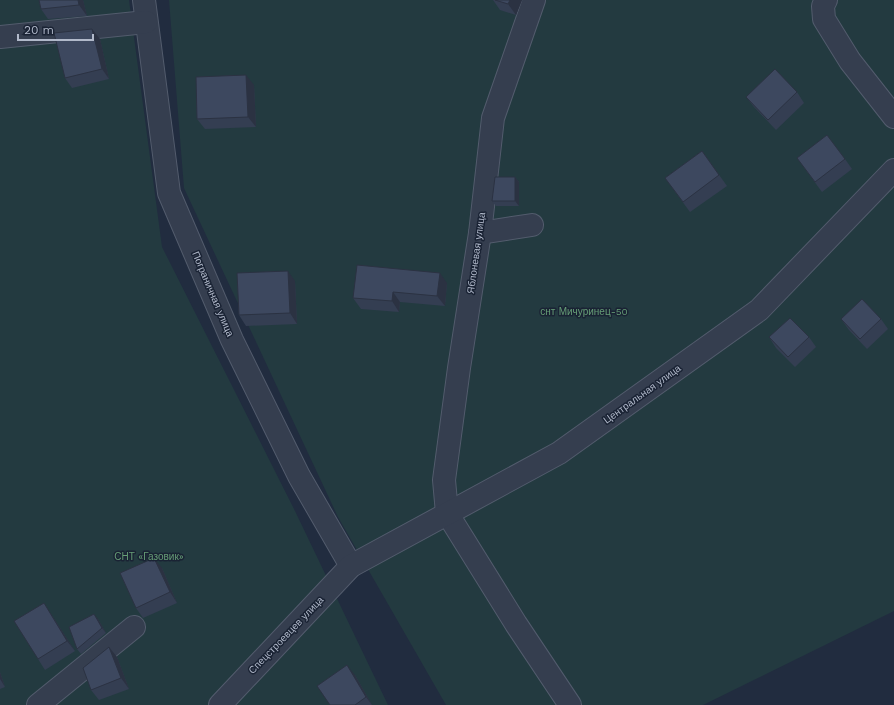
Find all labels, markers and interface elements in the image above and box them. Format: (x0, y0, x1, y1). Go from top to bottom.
scale bar (18, 16, 93, 42)
text: 20 m (24, 23, 54, 37)
street label: Яблоневая улица (465, 211, 487, 294)
street label: Пограничная улица (190, 250, 236, 339)
park label: снт Мичуринец-50 (540, 306, 628, 317)
street label: Центральная улица (601, 362, 683, 426)
park label: СНТ «Газовик» (114, 551, 184, 562)
street label: Спецстроевцев улица (246, 594, 326, 676)

